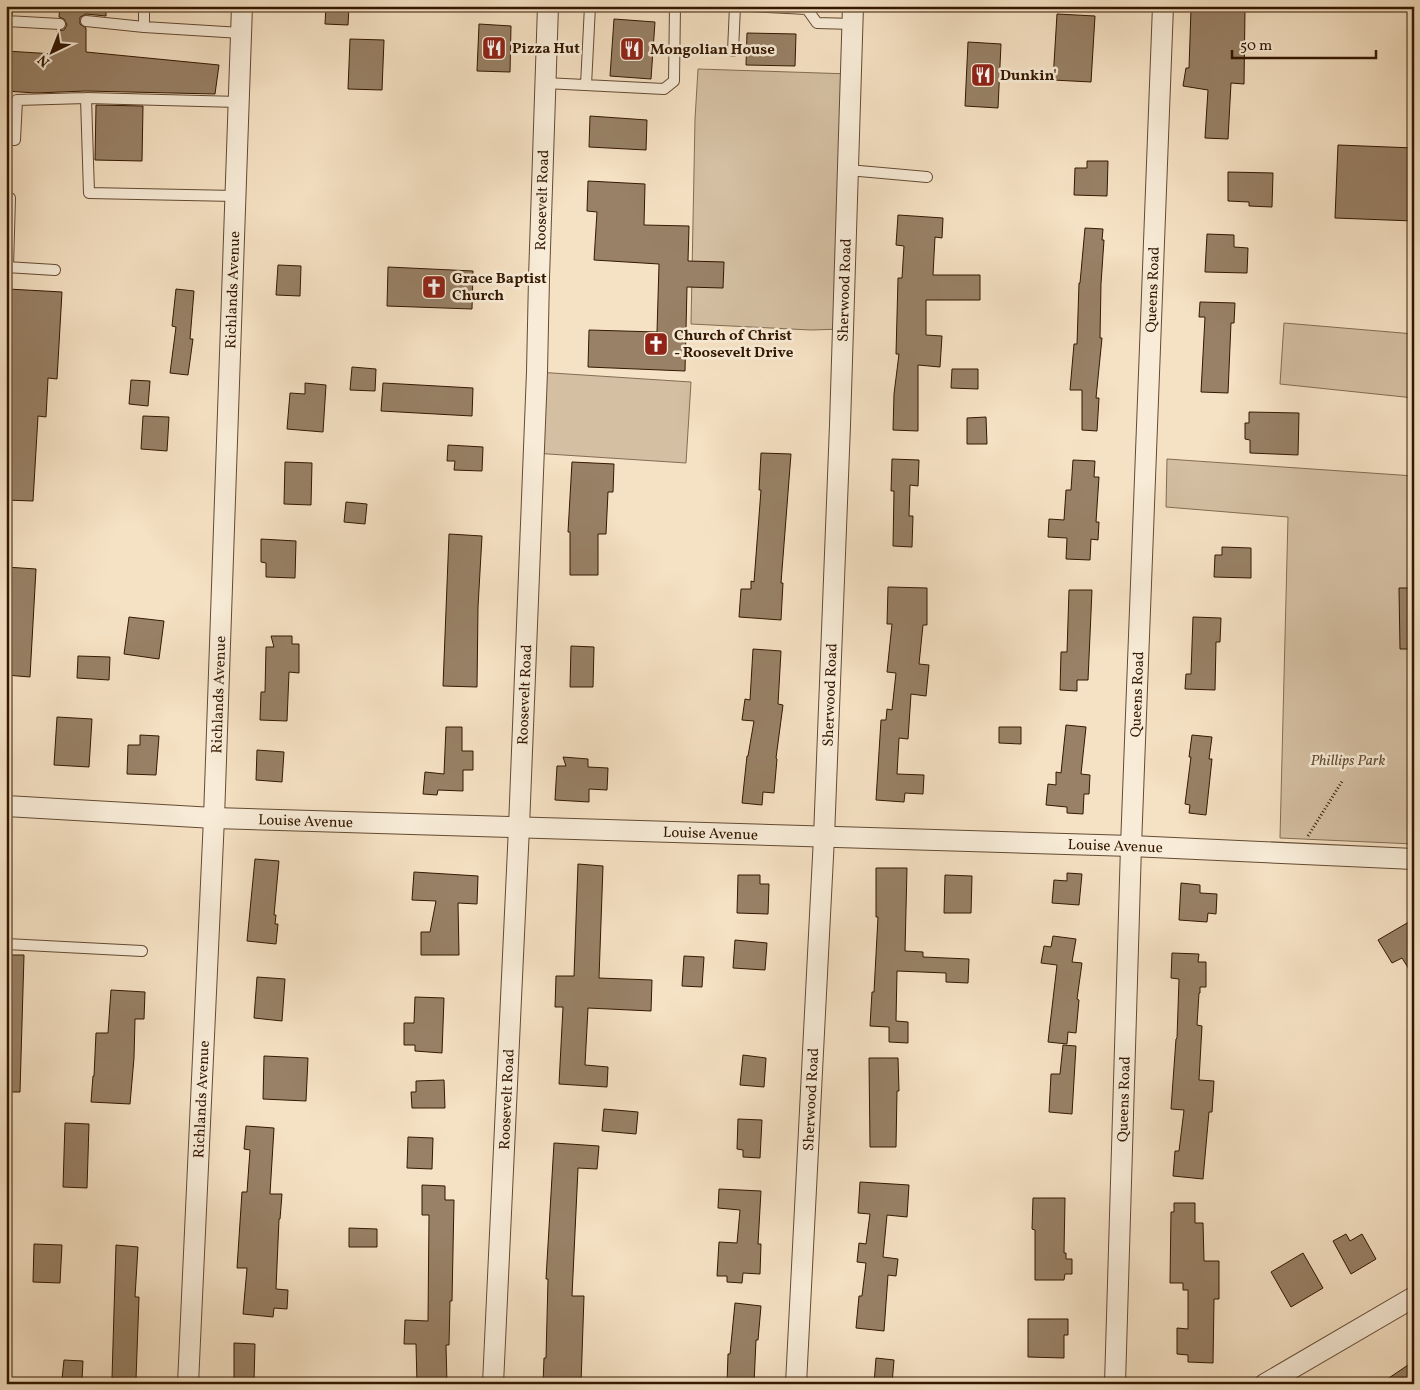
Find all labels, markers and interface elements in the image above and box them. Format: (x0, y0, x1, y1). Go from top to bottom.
north arrow (28, 28, 78, 78)
scale bar (1232, 28, 1376, 60)
restaurant icon: Pizza Hut (481, 35, 507, 61)
restaurant icon: Mongolian House (619, 36, 645, 62)
text: 50 m (1240, 36, 1272, 57)
place label: Pizza Hut (512, 39, 580, 60)
place label: Mongolian House (650, 40, 775, 61)
text: N (34, 50, 54, 71)
restaurant icon: Dunkin' (970, 62, 996, 88)
place label: Dunkin' (1000, 66, 1057, 87)
street label: Roosevelt Road (531, 149, 555, 251)
street label: Richlands Avenue (221, 231, 246, 349)
street label: Sherwood Road (834, 238, 858, 342)
street label: Queens Road (1142, 246, 1166, 333)
place label: Grace Baptist Church (452, 269, 547, 307)
church icon: Grace Baptist Church (421, 274, 447, 300)
place label: Church of Christ - Roosevelt Drive (674, 326, 794, 364)
church icon: Church of Christ - Roosevelt Drive (643, 331, 669, 357)
street label: Richlands Avenue (207, 635, 232, 754)
street label: Sherwood Road (819, 643, 844, 747)
street label: Roosevelt Road (513, 644, 538, 746)
street label: Queens Road (1126, 651, 1150, 738)
park label: Phillips Park (1311, 751, 1385, 772)
street label: Louise Avenue (258, 810, 353, 834)
street label: Louise Avenue (663, 823, 758, 847)
street label: Louise Avenue (1067, 835, 1163, 859)
street label: Richlands Avenue (189, 1040, 216, 1159)
street label: Sherwood Road (799, 1047, 825, 1152)
street label: Roosevelt Road (495, 1048, 521, 1150)
street label: Queens Road (1113, 1056, 1137, 1142)

